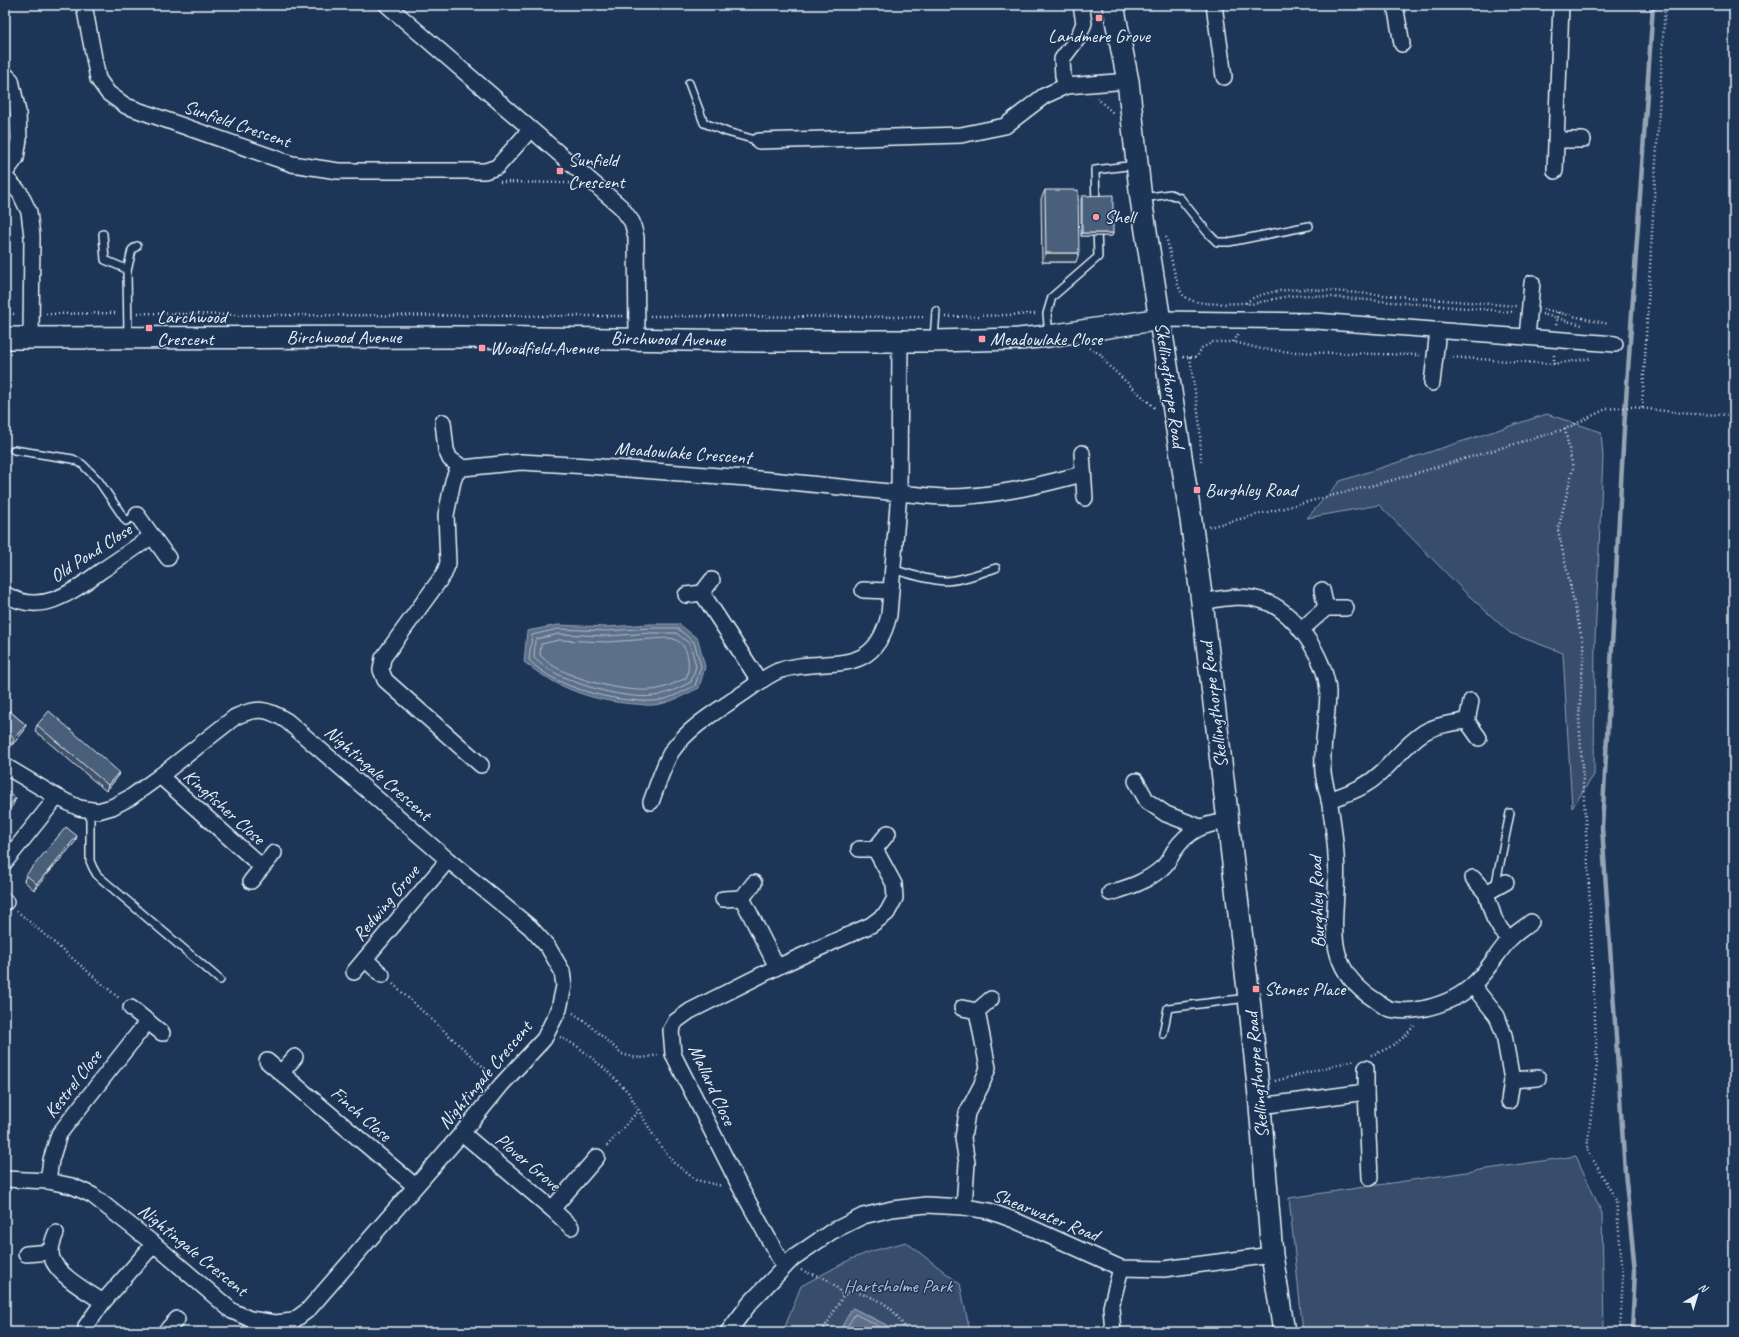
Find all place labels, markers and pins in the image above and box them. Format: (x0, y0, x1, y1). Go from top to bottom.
marker: Landmere Grove (1094, 13, 1104, 23)
place label: Landmere Grove (1048, 24, 1152, 48)
place label: Sunfield Crescent (568, 148, 626, 194)
marker: Sunfield Crescent (555, 166, 565, 176)
place label: Shell (1104, 205, 1139, 229)
marker: Shell (1091, 212, 1101, 222)
place label: Larchwood Crescent (157, 305, 230, 351)
marker: Larchwood Crescent (144, 323, 154, 333)
place label: Meadowlake Close (990, 327, 1104, 351)
marker: Meadowlake Close (977, 334, 987, 344)
place label: Woodfield Avenue (490, 336, 600, 360)
marker: Woodfield Avenue (477, 343, 487, 353)
place label: Burghley Road (1205, 478, 1300, 502)
marker: Burghley Road (1192, 485, 1202, 495)
place label: Stones Place (1264, 977, 1347, 1001)
marker: Stones Place (1251, 984, 1261, 994)

